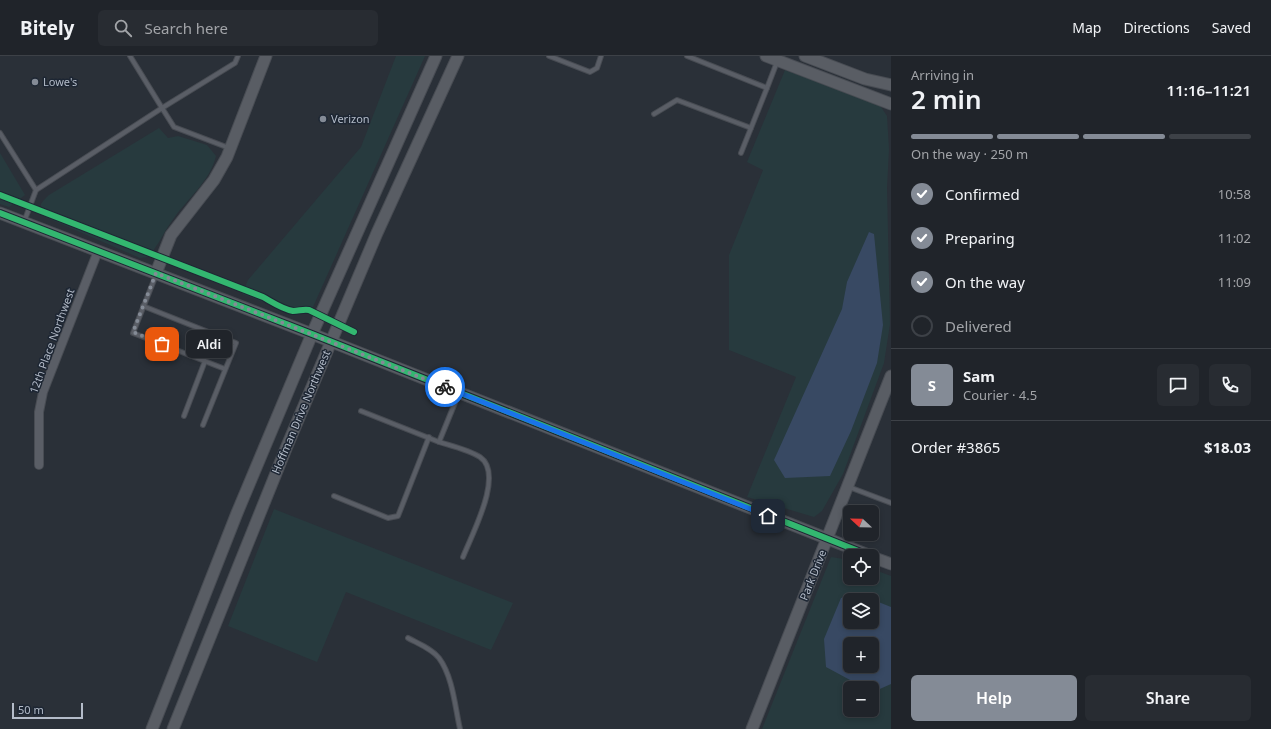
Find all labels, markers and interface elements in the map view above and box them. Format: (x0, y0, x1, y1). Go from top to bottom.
search box (98, 10, 378, 46)
text: Bitely (20, 15, 74, 41)
icon: search (112, 17, 134, 39)
text: Search here (144, 18, 228, 38)
text: Map (1072, 18, 1101, 37)
text: Directions (1123, 18, 1190, 37)
text: Saved (1212, 18, 1251, 37)
text: Arriving in (911, 66, 974, 84)
place label: Lowe's (43, 74, 77, 89)
marker: Lowe's (30, 77, 40, 87)
text: 11:16–11:21 (1167, 80, 1251, 100)
text: 2 min (911, 81, 982, 117)
place label: Verizon (331, 111, 370, 126)
marker: Verizon (318, 114, 328, 124)
text: On the way · 250 m (911, 145, 1028, 163)
icon: check (911, 183, 933, 205)
text: Confirmed (945, 184, 1020, 204)
text: 10:58 (1218, 185, 1251, 203)
icon: check (911, 227, 933, 249)
text: Preparing (945, 228, 1015, 248)
text: 11:02 (1218, 229, 1251, 247)
icon: check (911, 271, 933, 293)
text: On the way (945, 272, 1025, 292)
text: 11:09 (1218, 273, 1251, 291)
street label: 12th Place Northwest (26, 286, 78, 395)
text: Delivered (945, 316, 1012, 336)
pin (145, 327, 179, 361)
callout: Aldi (186, 330, 232, 358)
icon: bag (151, 333, 173, 355)
text: Aldi (197, 335, 221, 353)
street label: Hoffman Drive Northwest (268, 348, 333, 476)
button: chat (1157, 364, 1199, 406)
button: phone (1209, 364, 1251, 406)
text: Sam (963, 366, 995, 386)
courier (425, 367, 465, 407)
text: S (928, 375, 936, 395)
icon: bike (434, 376, 456, 398)
text: Courier · 4.5 (963, 386, 1037, 404)
text: Order #3865 (911, 437, 1000, 457)
text: $18.03 (1204, 437, 1251, 457)
pin (751, 499, 785, 533)
icon: home (757, 505, 779, 527)
north arrow (843, 505, 879, 541)
map controls (843, 505, 879, 717)
street label: Park Drive (796, 547, 829, 602)
button: locate (843, 549, 879, 585)
button: layers (843, 593, 879, 629)
button: + (843, 637, 879, 673)
button: Help (911, 675, 1077, 721)
button: Share (1085, 675, 1251, 721)
button: − (843, 681, 879, 717)
scale bar (12, 701, 83, 720)
text: 50 m (18, 702, 44, 717)

